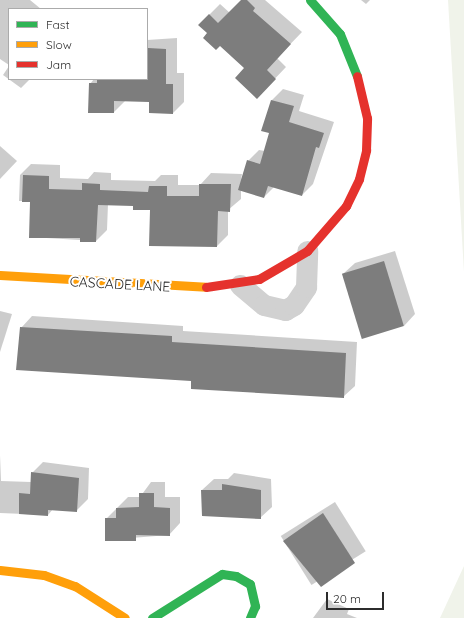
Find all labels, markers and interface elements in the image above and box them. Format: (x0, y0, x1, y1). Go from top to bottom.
legend (8, 8, 148, 80)
text: Fast (46, 17, 70, 32)
text: Slow (46, 37, 72, 52)
text: Jam (46, 57, 71, 72)
street label: CASCADE LANE (69, 273, 171, 295)
scale bar (328, 584, 386, 610)
text: 20 m (333, 591, 361, 606)

